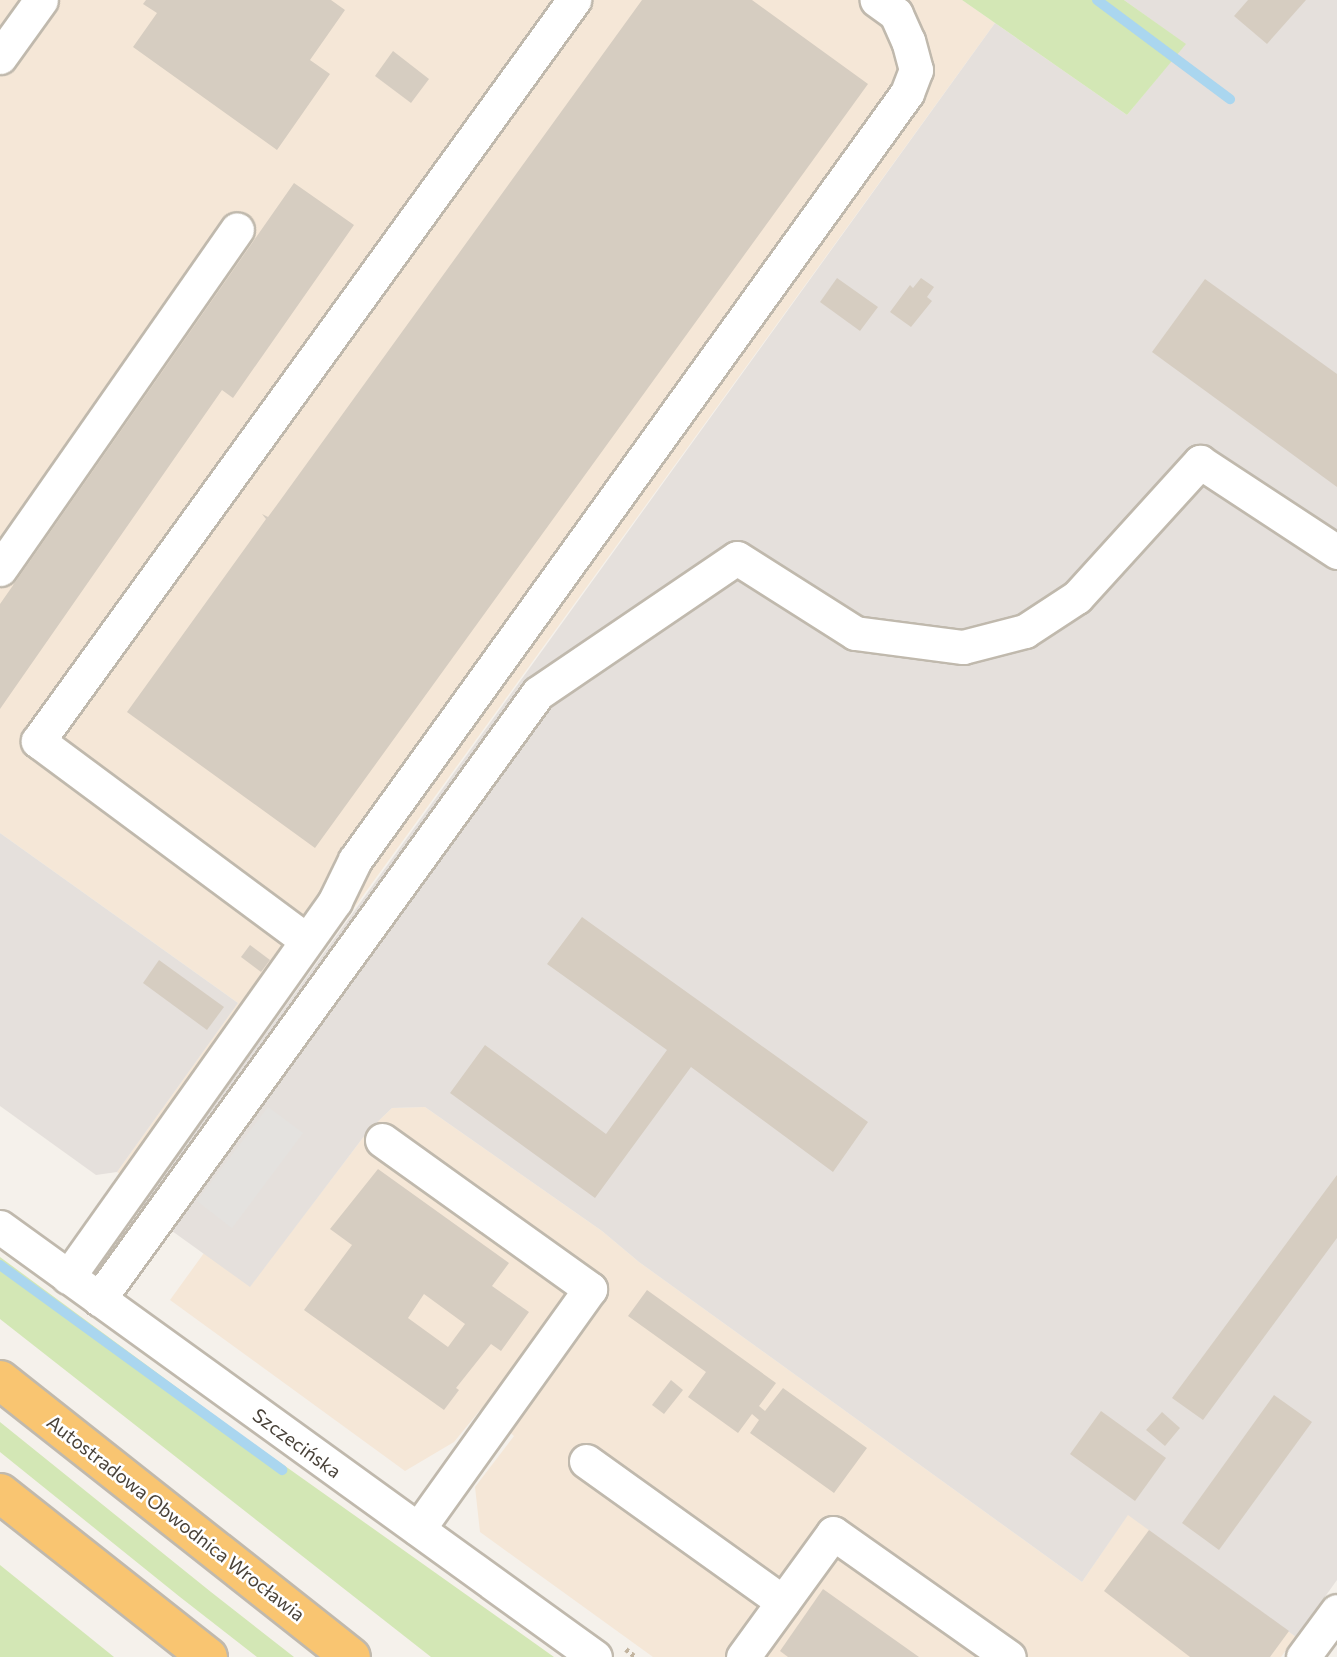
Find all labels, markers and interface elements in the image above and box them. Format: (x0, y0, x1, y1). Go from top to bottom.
street label: Szczecińska (248, 1403, 346, 1483)
street label: Autostradowa Obwodnica Wrocławia (42, 1410, 310, 1626)

